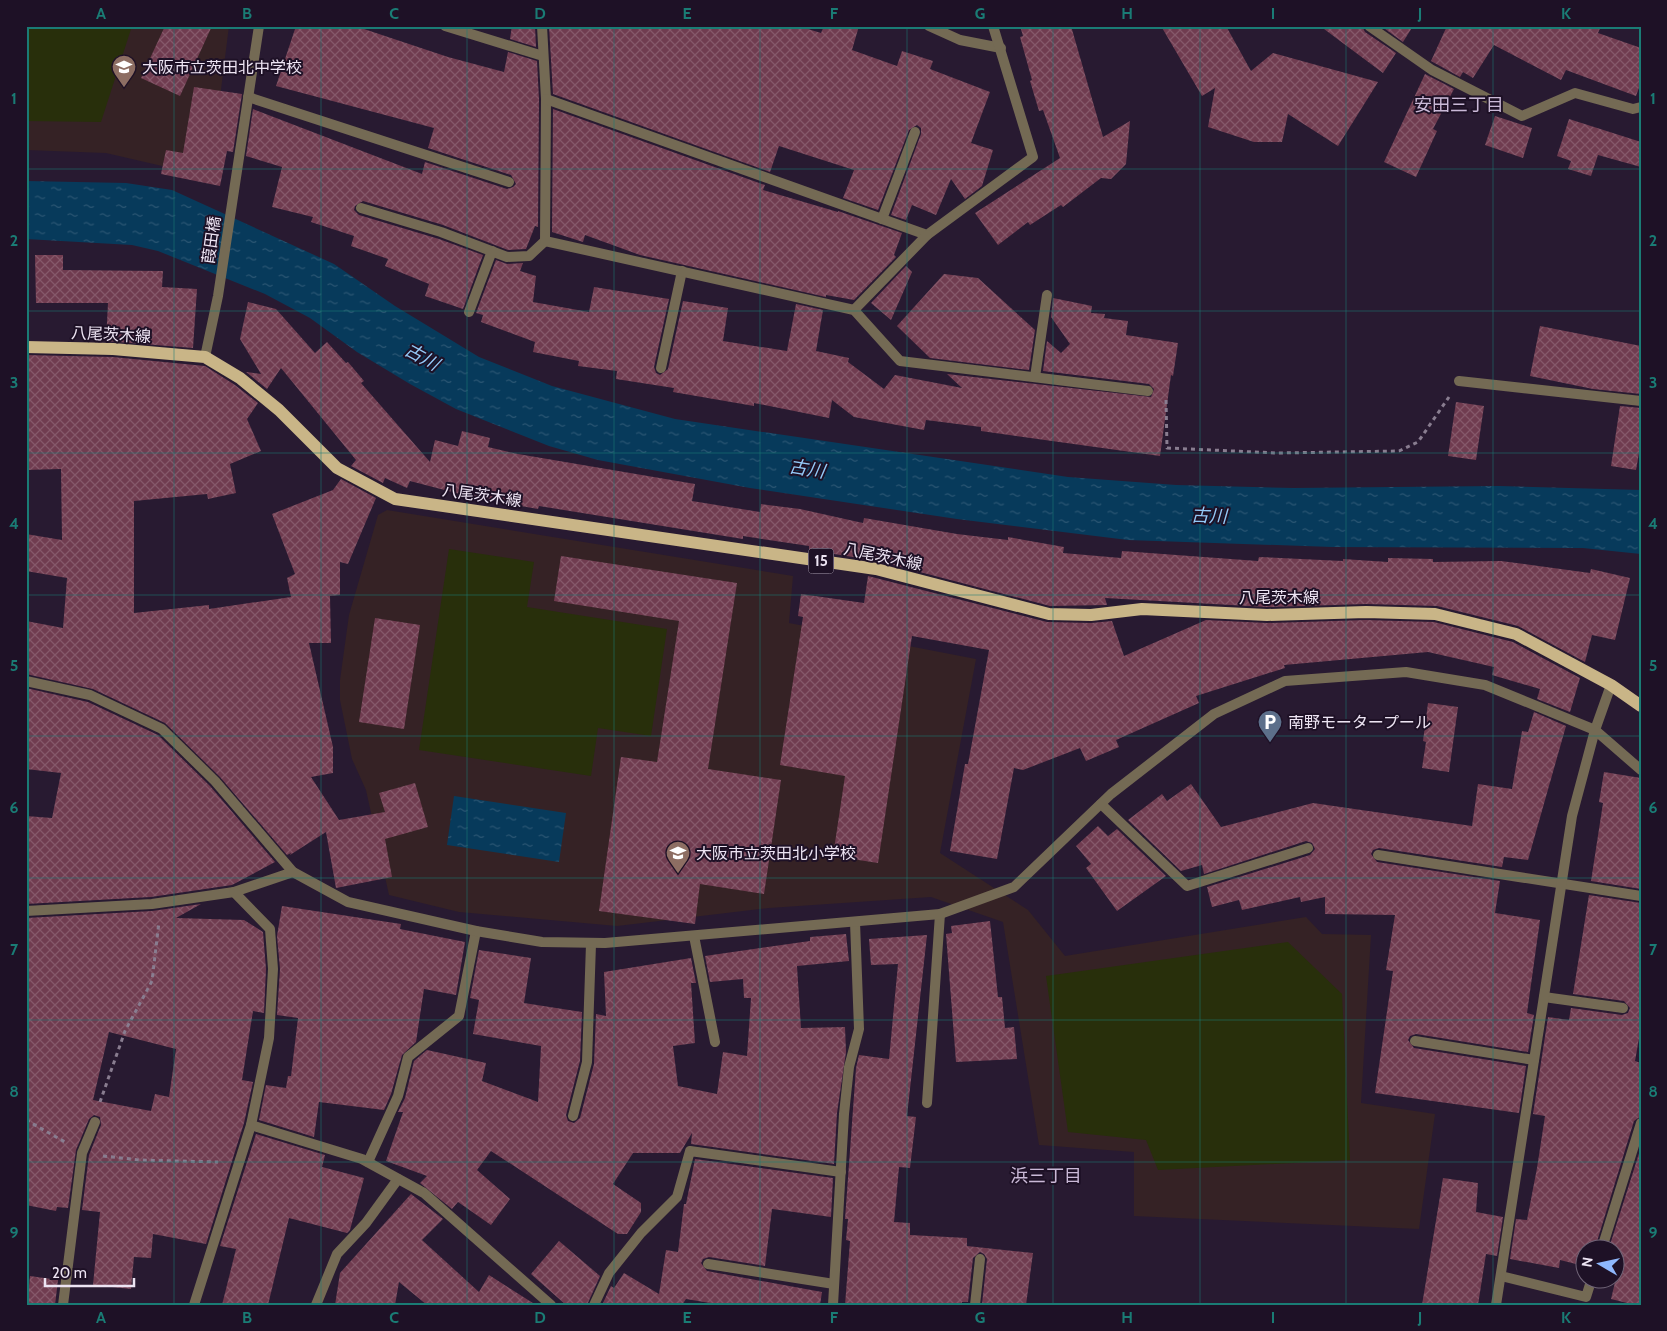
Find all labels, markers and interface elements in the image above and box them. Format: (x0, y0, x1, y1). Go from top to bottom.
text: A (96, 4, 106, 23)
text: B (242, 4, 252, 23)
text: C (389, 4, 399, 23)
text: D (534, 4, 546, 23)
text: E (682, 4, 692, 23)
text: F (830, 4, 839, 23)
text: G (975, 4, 985, 23)
text: H (1121, 4, 1133, 23)
text: I (1271, 4, 1275, 23)
text: J (1417, 4, 1422, 23)
text: K (1561, 4, 1571, 23)
school or university icon: 大阪市立茨田北中学校 (111, 54, 137, 88)
place label: 大阪市立茨田北中学校 (142, 58, 302, 77)
text: 1 (11, 89, 17, 108)
text: 1 (1650, 89, 1656, 108)
district label: 安田三丁目 (1414, 94, 1504, 116)
street label: 葭田橋 (199, 215, 224, 265)
text: 2 (10, 231, 18, 250)
text: 2 (1649, 231, 1657, 250)
street label: 八尾茨木線 (71, 323, 151, 346)
water label: 古川 (401, 339, 445, 376)
text: 3 (10, 373, 18, 392)
text: 3 (1649, 373, 1657, 392)
water label: 古川 (788, 455, 828, 483)
street label: 八尾茨木線 (441, 481, 523, 510)
water label: 古川 (1191, 504, 1229, 528)
text: 4 (9, 514, 19, 533)
text: 4 (1648, 514, 1658, 533)
street label: 八尾茨木線 (842, 539, 924, 574)
road number: 15 (808, 548, 834, 574)
street label: 八尾茨木線 (1239, 588, 1319, 607)
text: 5 (10, 656, 18, 675)
text: 5 (1649, 656, 1657, 675)
parking icon: 南野モータープール (1257, 709, 1283, 743)
place label: 南野モータープール (1288, 713, 1431, 732)
text: 6 (10, 798, 19, 817)
text: 6 (1649, 798, 1658, 817)
school or university icon: 大阪市立茨田北小学校 (665, 840, 691, 874)
place label: 大阪市立茨田北小学校 (696, 844, 856, 863)
text: 7 (10, 940, 19, 959)
text: 7 (1649, 940, 1658, 959)
text: 8 (9, 1082, 19, 1101)
text: 8 (1648, 1082, 1658, 1101)
district label: 浜三丁目 (1010, 1165, 1082, 1187)
text: 9 (10, 1223, 19, 1242)
text: 9 (1649, 1223, 1658, 1242)
north arrow (1574, 1238, 1624, 1288)
scale bar (45, 1256, 134, 1288)
text: N (1577, 1256, 1597, 1268)
text: 20 m (52, 1264, 87, 1282)
text: A (96, 1308, 106, 1327)
text: B (242, 1308, 252, 1327)
text: C (389, 1308, 399, 1327)
text: D (534, 1308, 546, 1327)
text: E (682, 1308, 692, 1327)
text: F (830, 1308, 839, 1327)
text: G (975, 1308, 985, 1327)
text: H (1121, 1308, 1133, 1327)
text: I (1271, 1308, 1275, 1327)
text: J (1417, 1308, 1422, 1327)
text: K (1561, 1308, 1571, 1327)

